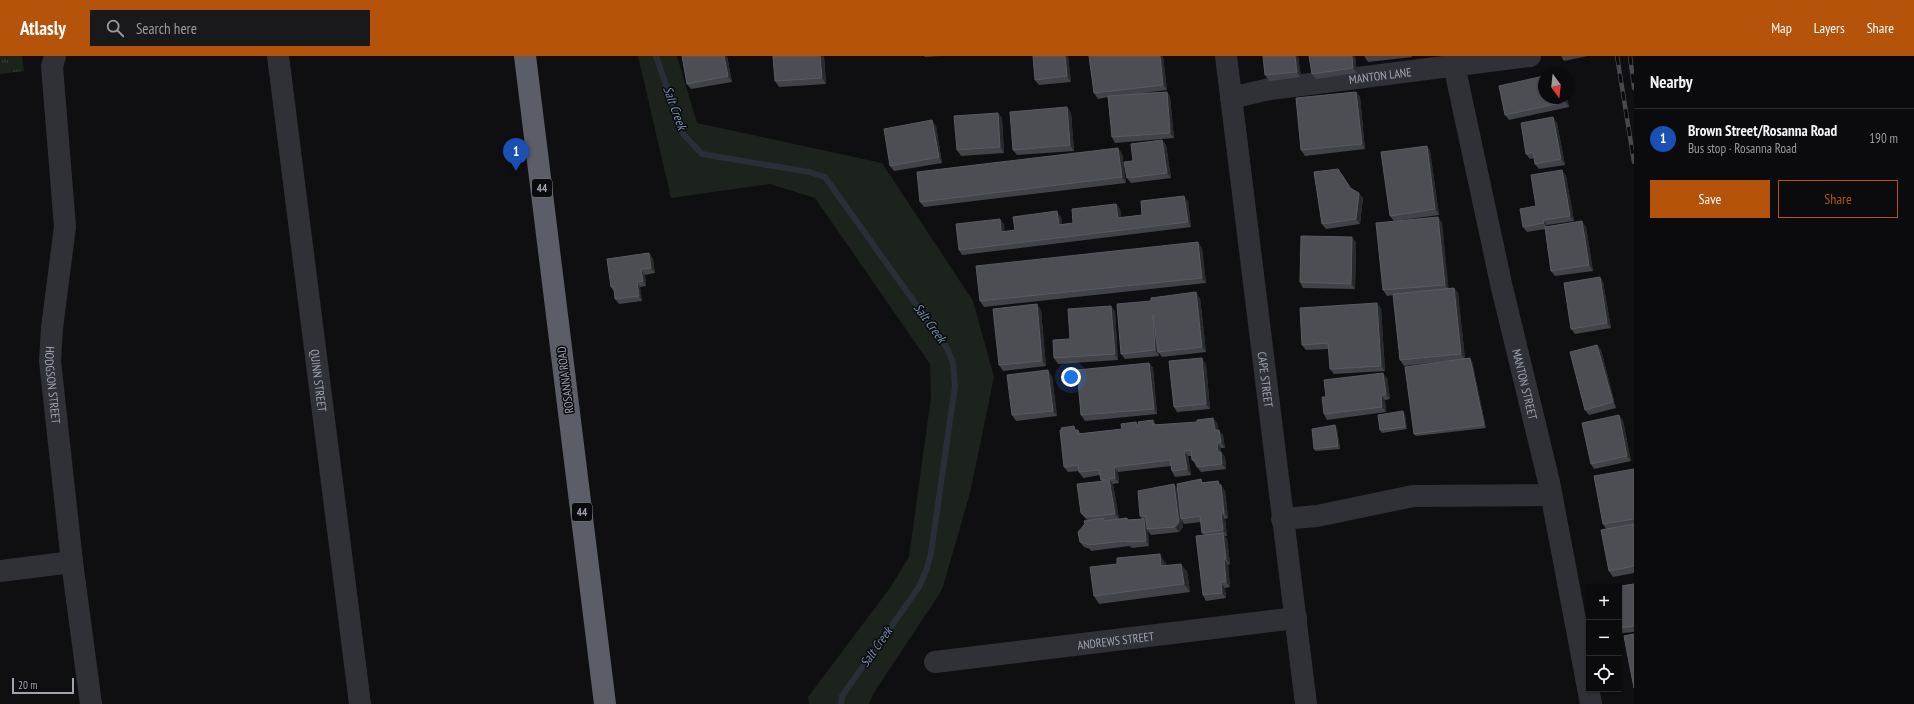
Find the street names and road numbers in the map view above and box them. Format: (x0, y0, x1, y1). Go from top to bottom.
street label: MANTON LANE (1348, 64, 1412, 86)
road number: 44 (532, 179, 552, 197)
street label: HODGSON STREET (42, 346, 64, 425)
street label: ROSANNA ROAD (553, 346, 577, 414)
street label: MANTON STREET (1509, 347, 1541, 422)
street label: QUINN STREET (308, 348, 331, 413)
street label: CAPE STREET (1255, 351, 1277, 409)
road number: 44 (572, 503, 592, 521)
street label: ANDREWS STREET (1076, 628, 1155, 652)

